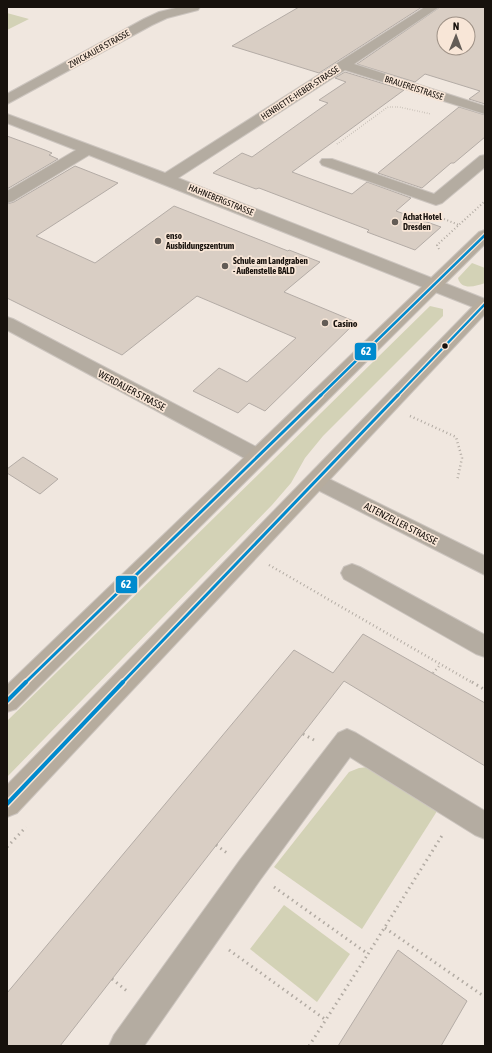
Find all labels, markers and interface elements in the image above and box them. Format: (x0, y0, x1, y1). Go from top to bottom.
north arrow (436, 16, 476, 56)
text: N (453, 20, 460, 32)
street label: ZWICKAUER STRASSE (67, 28, 132, 70)
street label: HENRIETTE-HEBER-STRASSE (259, 64, 341, 122)
street label: BRAUEREISTRASSE (383, 74, 445, 102)
street label: HAHNEBERGSTRASSE (187, 182, 255, 218)
place label: Achat Hotel Dresden (402, 212, 442, 232)
marker: Achat Hotel Dresden (390, 217, 400, 227)
place label: enso Ausbildungszentrum (165, 231, 235, 251)
marker: enso Ausbildungszentrum (153, 236, 163, 246)
place label: Schule am Landgraben - Außenstelle BALD (233, 256, 309, 276)
marker: Schule am Landgraben - Außenstelle BALD (220, 261, 230, 271)
marker: Casino (320, 318, 330, 328)
place label: Casino (333, 318, 358, 329)
unlabelled marker (440, 341, 450, 351)
line badge: 62 (354, 342, 377, 361)
text: 62 (361, 345, 371, 357)
street label: WERDAUER STRASSE (96, 368, 168, 413)
street label: ALTENZELLER STRASSE (362, 500, 440, 547)
line badge: 62 (115, 575, 138, 594)
text: 62 (121, 578, 131, 590)

